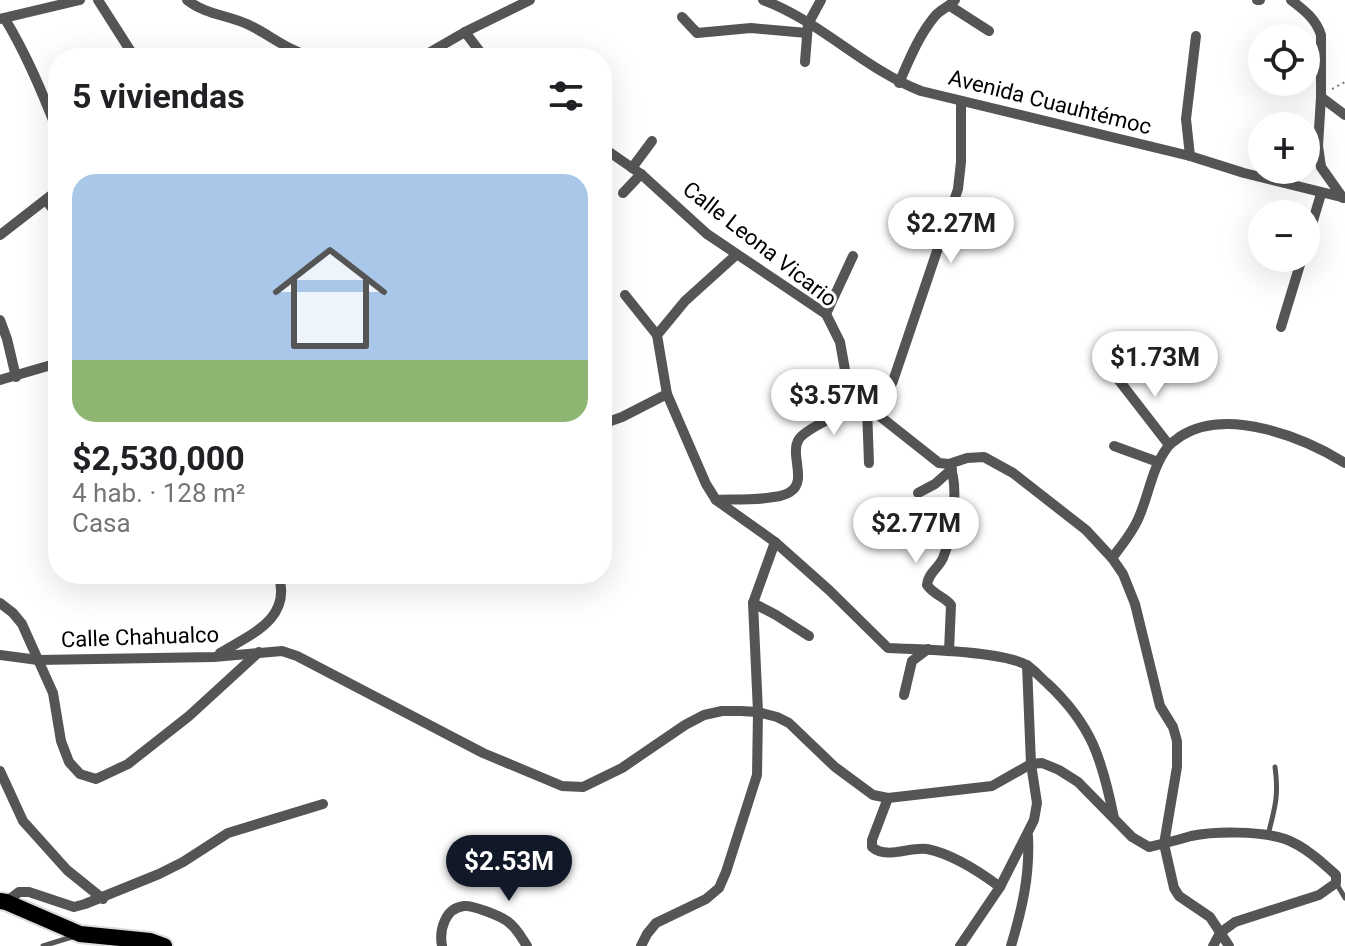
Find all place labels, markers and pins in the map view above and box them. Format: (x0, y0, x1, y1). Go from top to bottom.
pin: $2.27M (886, 197, 1016, 265)
pin: $1.73M (1090, 331, 1220, 399)
pin: $3.57M (769, 369, 899, 437)
pin: $2.77M (851, 497, 981, 565)
pin: $2.53M (444, 835, 574, 903)

